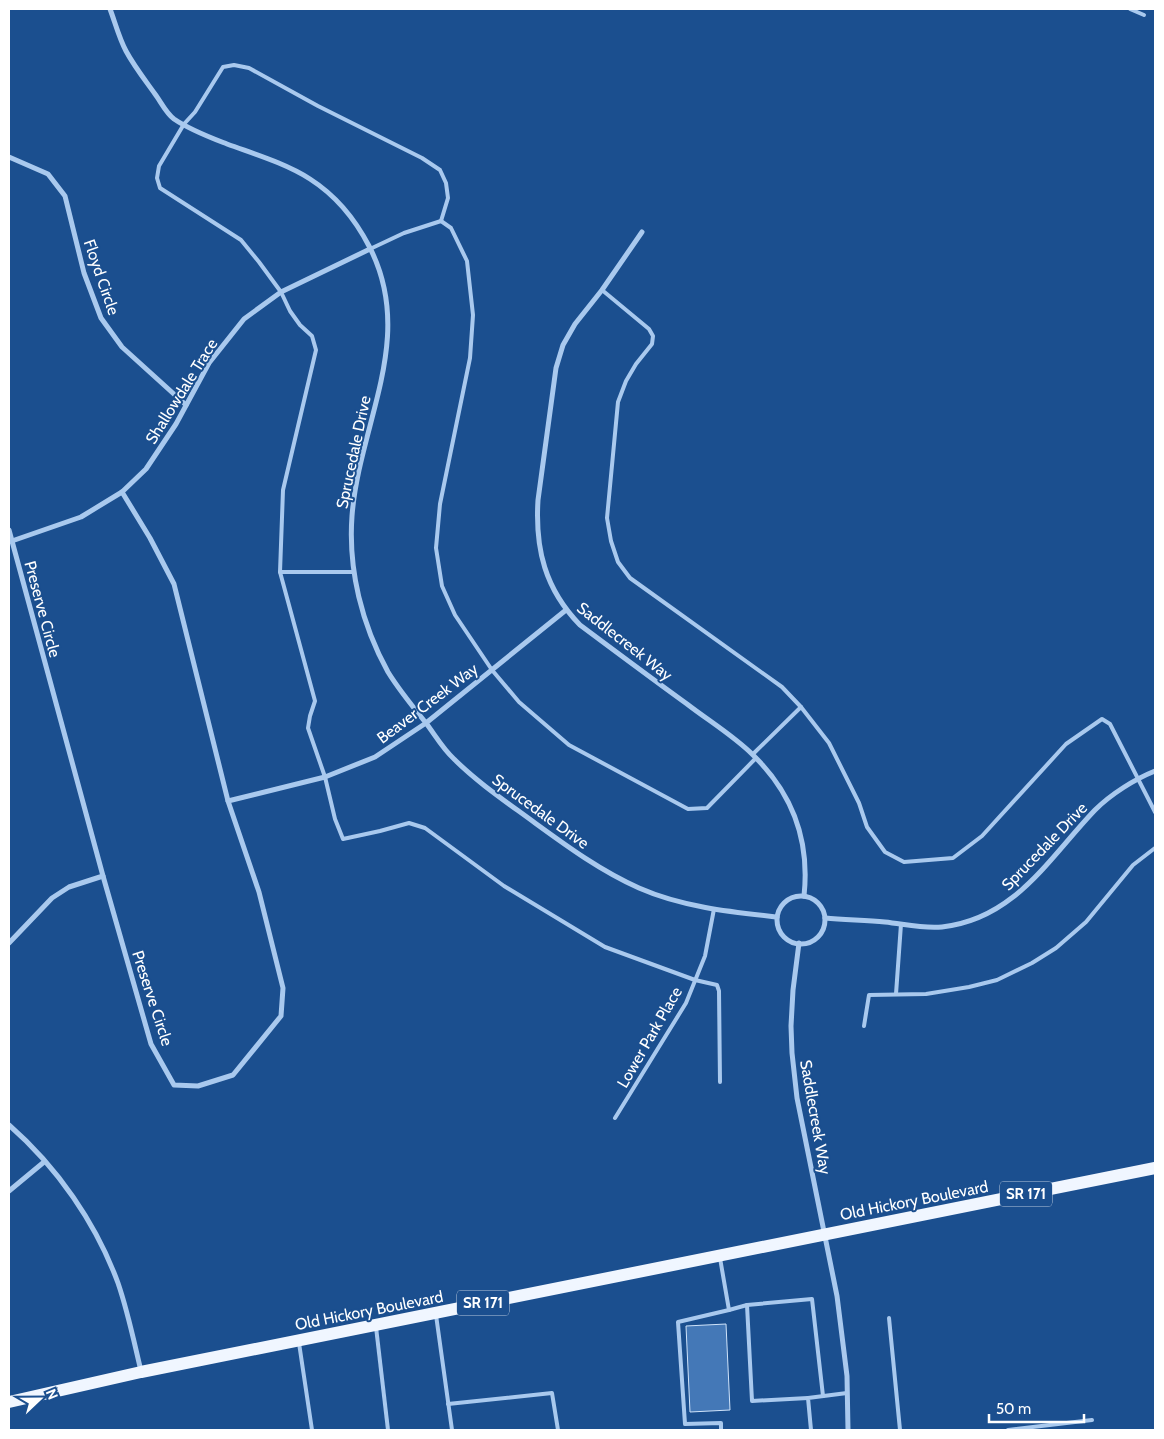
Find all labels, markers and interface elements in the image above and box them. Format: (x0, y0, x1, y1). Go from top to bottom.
street label: Floyd Circle (80, 237, 123, 318)
street label: Shallowdale Trace (141, 335, 221, 447)
street label: Sprucedale Drive (332, 394, 375, 510)
street label: Preserve Circle (21, 559, 65, 659)
street label: Saddlecreek Way (573, 598, 676, 685)
street label: Beaver Creek Way (373, 659, 481, 748)
street label: Sprucedale Drive (489, 770, 593, 853)
street label: Sprucedale Drive (998, 798, 1091, 894)
street label: Preserve Circle (128, 948, 177, 1048)
street label: Lower Park Place (613, 983, 686, 1091)
street label: Saddlecreek Way (796, 1058, 835, 1176)
street label: Old Hickory Boulevard (839, 1177, 990, 1224)
road number: SR 171 (1000, 1182, 1052, 1206)
street label: Old Hickory Boulevard (294, 1287, 445, 1334)
road number: SR 171 (457, 1290, 509, 1316)
north arrow (15, 1374, 65, 1424)
text: N (42, 1386, 62, 1402)
scale bar (989, 1392, 1084, 1424)
text: 50 m (996, 1400, 1031, 1418)

